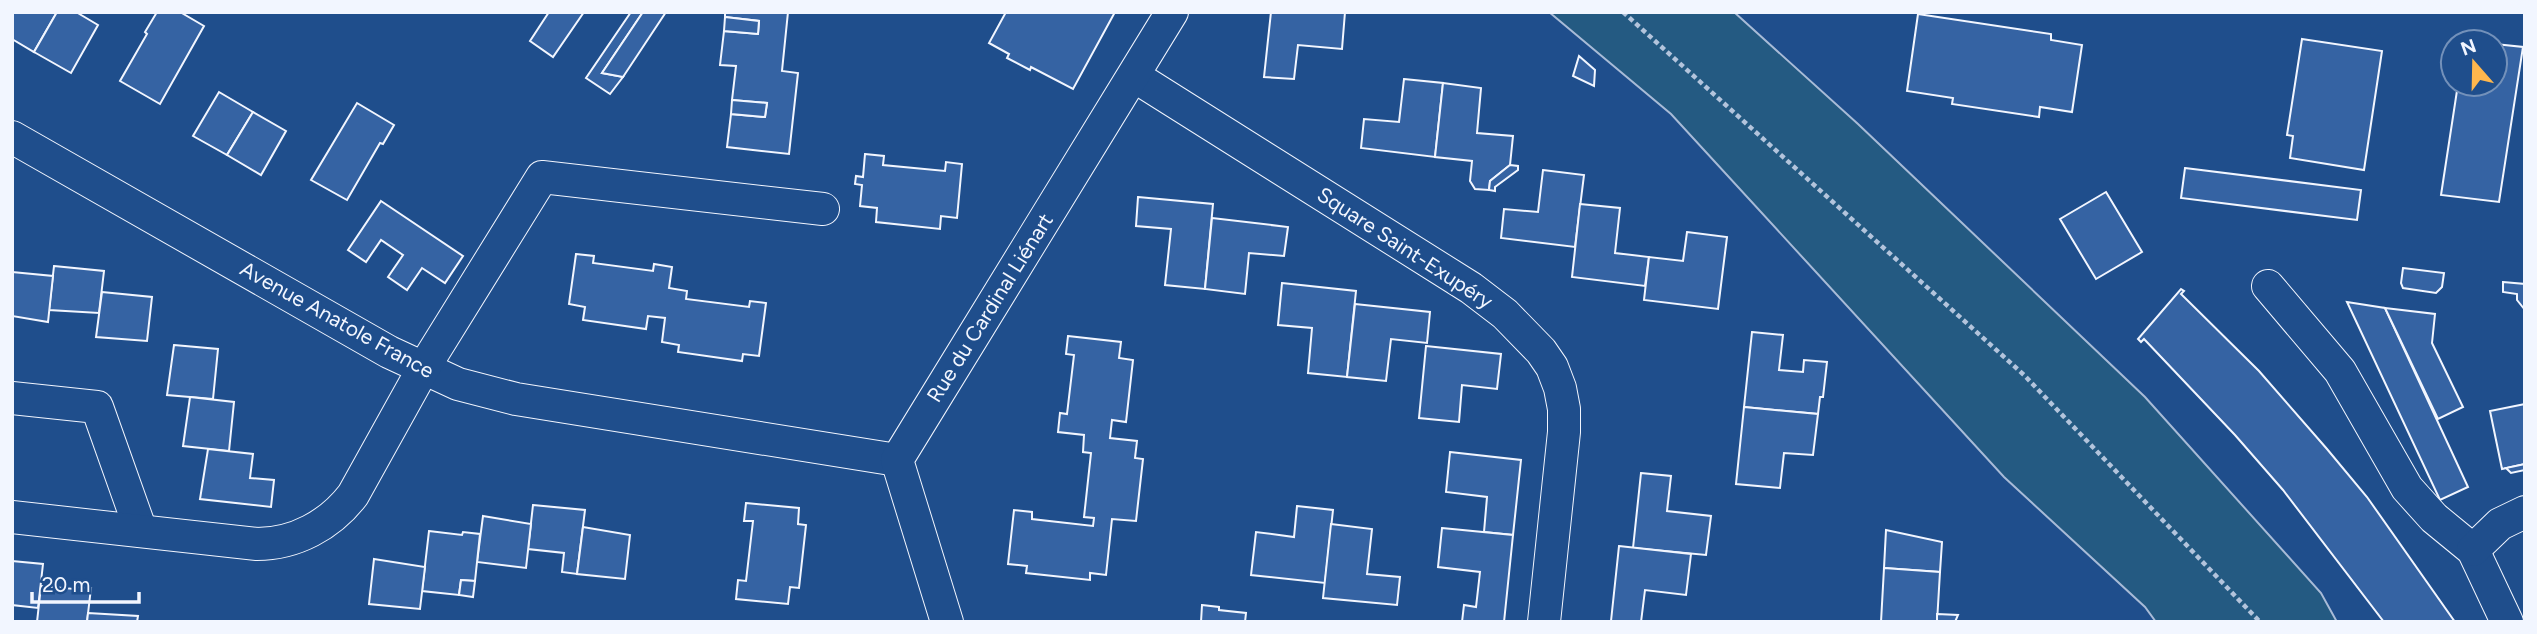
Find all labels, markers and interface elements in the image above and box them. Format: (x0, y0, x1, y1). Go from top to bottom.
north arrow (2439, 28, 2509, 98)
text: N (2458, 34, 2479, 61)
street label: Square Saint-Exupéry (1313, 181, 1498, 314)
street label: Rue du Cardinal Liénart (921, 209, 1058, 407)
street label: Avenue Anatole France (236, 256, 439, 383)
scale bar (32, 560, 138, 604)
text: 20 m (42, 572, 90, 597)

